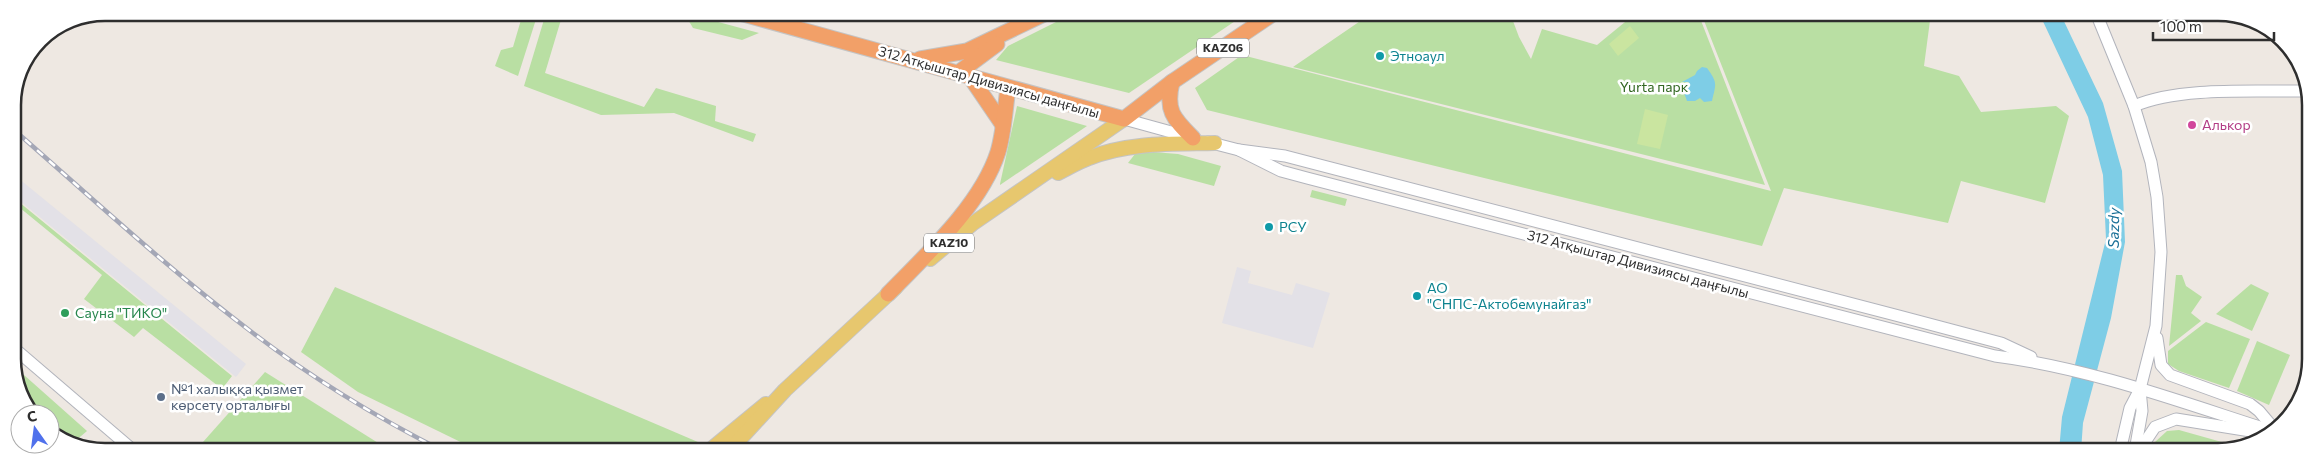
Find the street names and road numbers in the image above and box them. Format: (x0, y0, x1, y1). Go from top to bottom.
road number: KАZ06 (1197, 38, 1249, 58)
street label: 312 Атқыштар Дивизиясы даңғылы (877, 42, 1102, 121)
street label: 312 Атқыштар Дивизиясы даңғылы (1525, 226, 1751, 301)
road number: KAZ10 (924, 234, 974, 252)

